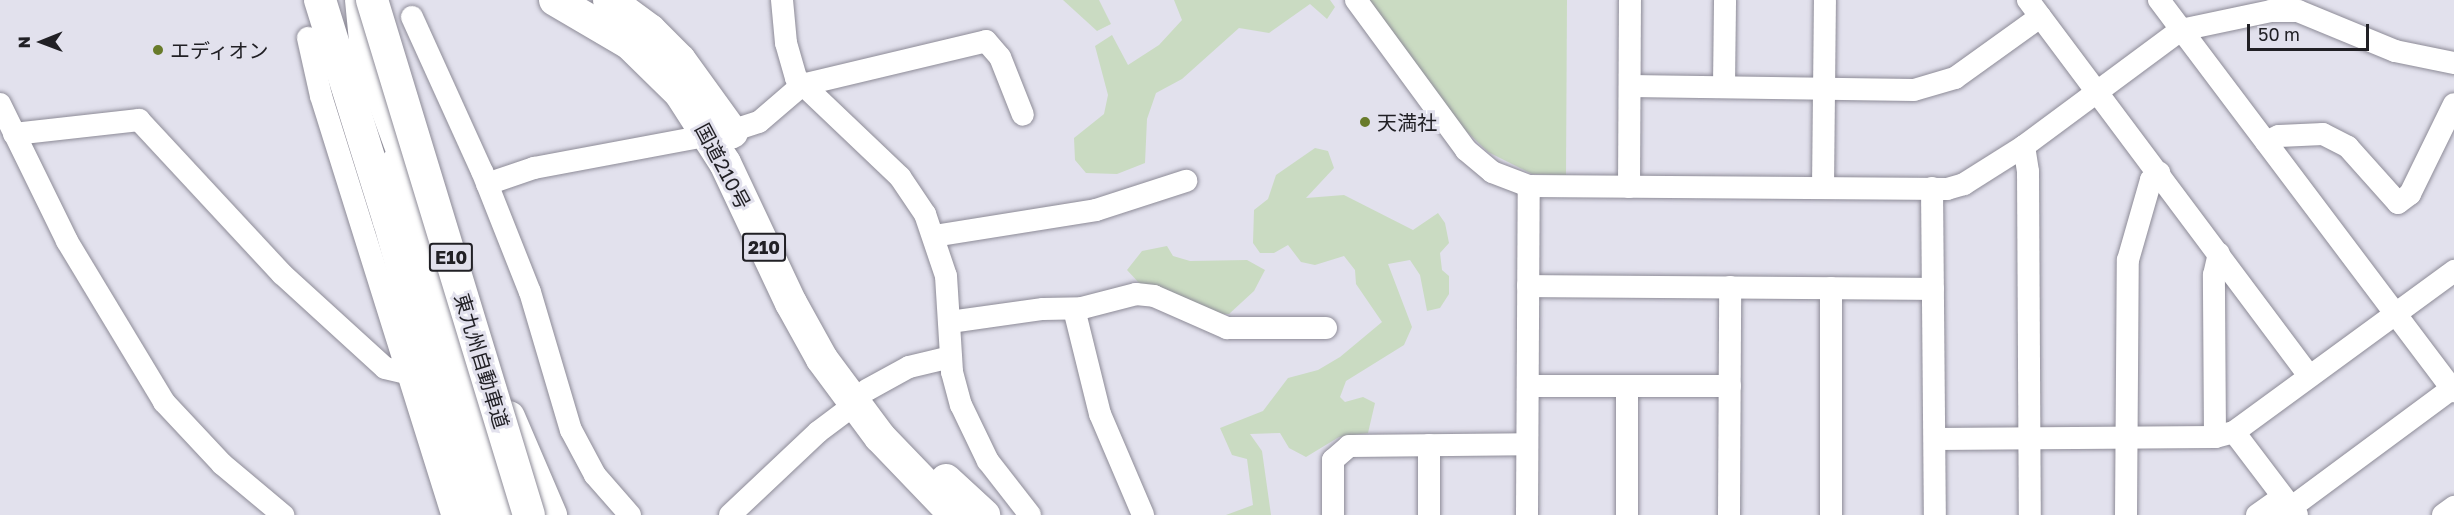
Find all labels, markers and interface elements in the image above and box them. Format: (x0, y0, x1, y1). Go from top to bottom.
north arrow (12, 12, 72, 72)
scale bar (2250, 12, 2372, 50)
text: 50 m (2258, 23, 2300, 45)
text: N (14, 36, 34, 49)
place label: エディオン (170, 38, 270, 62)
marker: エディオン (151, 43, 165, 57)
place label: 天満社 (1377, 110, 1437, 134)
marker: 天満社 (1358, 115, 1372, 129)
street label: 国道210号 (690, 119, 756, 213)
road number: 210 (742, 232, 786, 262)
road number: E10 (428, 242, 474, 272)
street label: 東九州自動車道 (450, 291, 514, 431)

